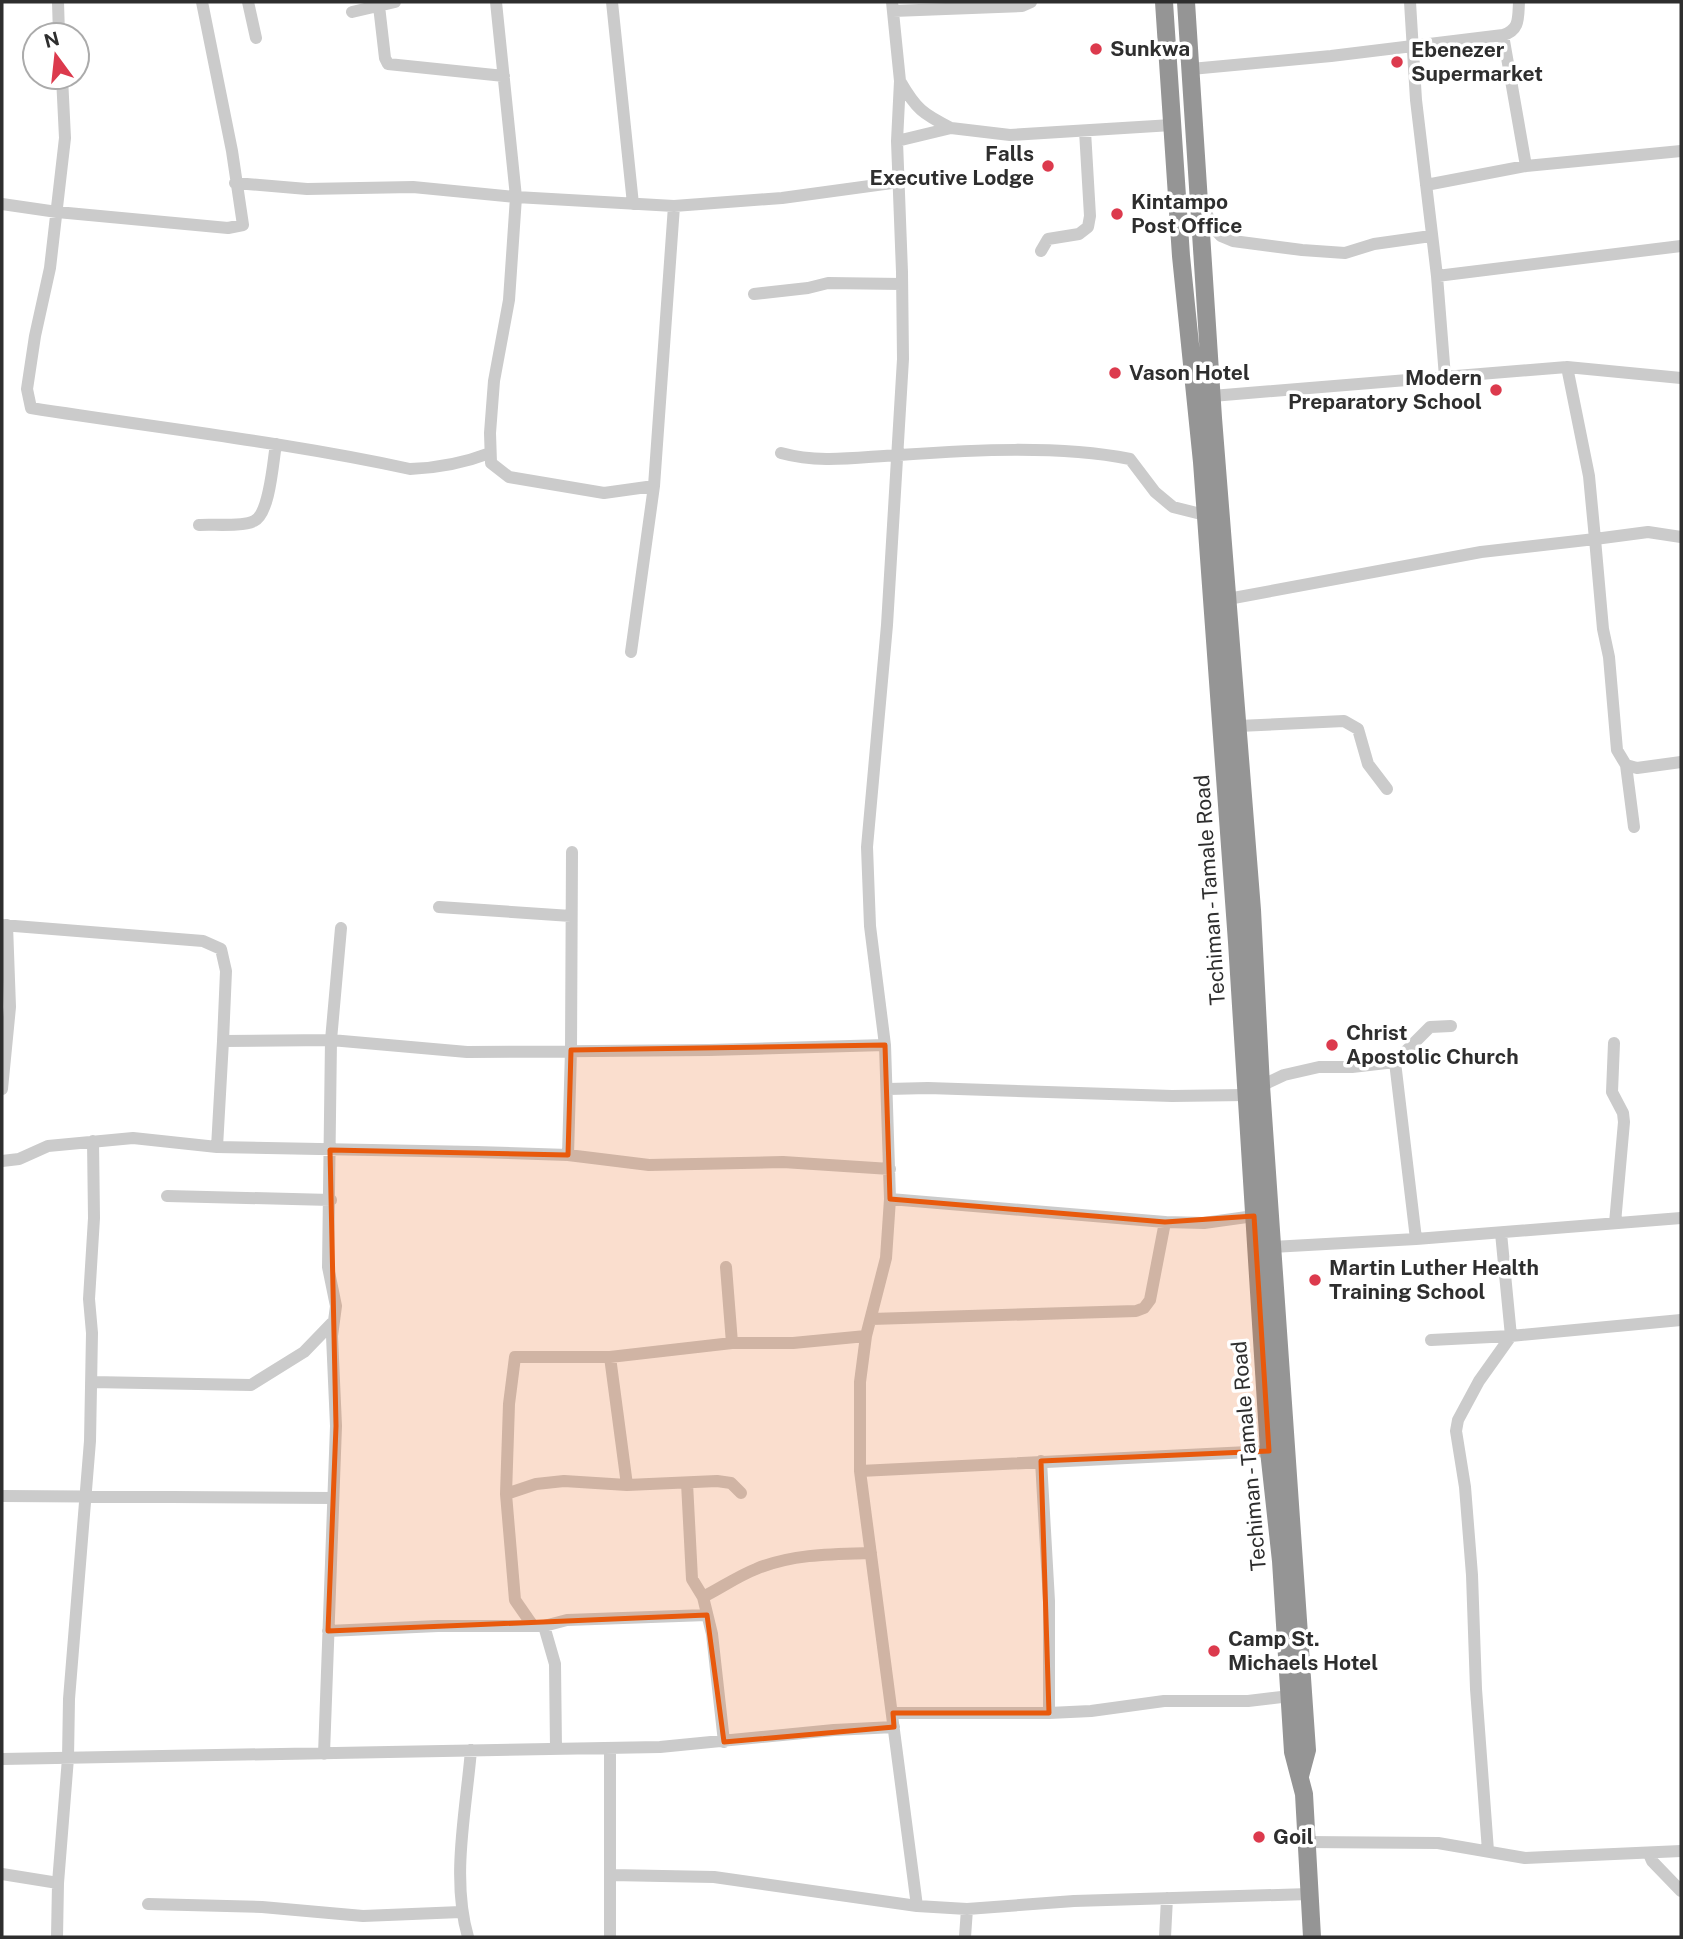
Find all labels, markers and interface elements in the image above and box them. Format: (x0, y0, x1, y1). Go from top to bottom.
north arrow (21, 21, 91, 91)
text: N (42, 27, 62, 52)
place label: Sunkwa (1110, 36, 1190, 61)
place label: Ebenezer Supermarket (1411, 37, 1543, 86)
marker: Sunkwa (1088, 41, 1104, 57)
marker: Ebenezer Supermarket (1389, 54, 1405, 70)
place label: Falls Executive Lodge (869, 141, 1034, 190)
marker: Falls Executive Lodge (1040, 158, 1056, 174)
place label: Kintampo Post Office (1131, 189, 1242, 238)
marker: Kintampo Post Office (1109, 206, 1125, 222)
place label: Vason Hotel (1129, 360, 1250, 385)
marker: Vason Hotel (1107, 365, 1123, 381)
place label: Modern Preparatory School (1288, 365, 1482, 414)
marker: Modern Preparatory School (1488, 382, 1504, 398)
street label: Techiman - Tamale Road (1189, 774, 1230, 1006)
place label: Christ Apostolic Church (1346, 1020, 1519, 1069)
marker: Christ Apostolic Church (1324, 1037, 1340, 1053)
place label: Martin Luther Health Training School (1329, 1255, 1539, 1304)
marker: Martin Luther Health Training School (1307, 1272, 1323, 1288)
street label: Techiman - Tamale Road (1226, 1340, 1271, 1572)
place label: Camp St. Michaels Hotel (1228, 1626, 1378, 1675)
marker: Camp St. Michaels Hotel (1206, 1643, 1222, 1659)
place label: Goil (1273, 1824, 1314, 1849)
marker: Goil (1251, 1829, 1267, 1845)

